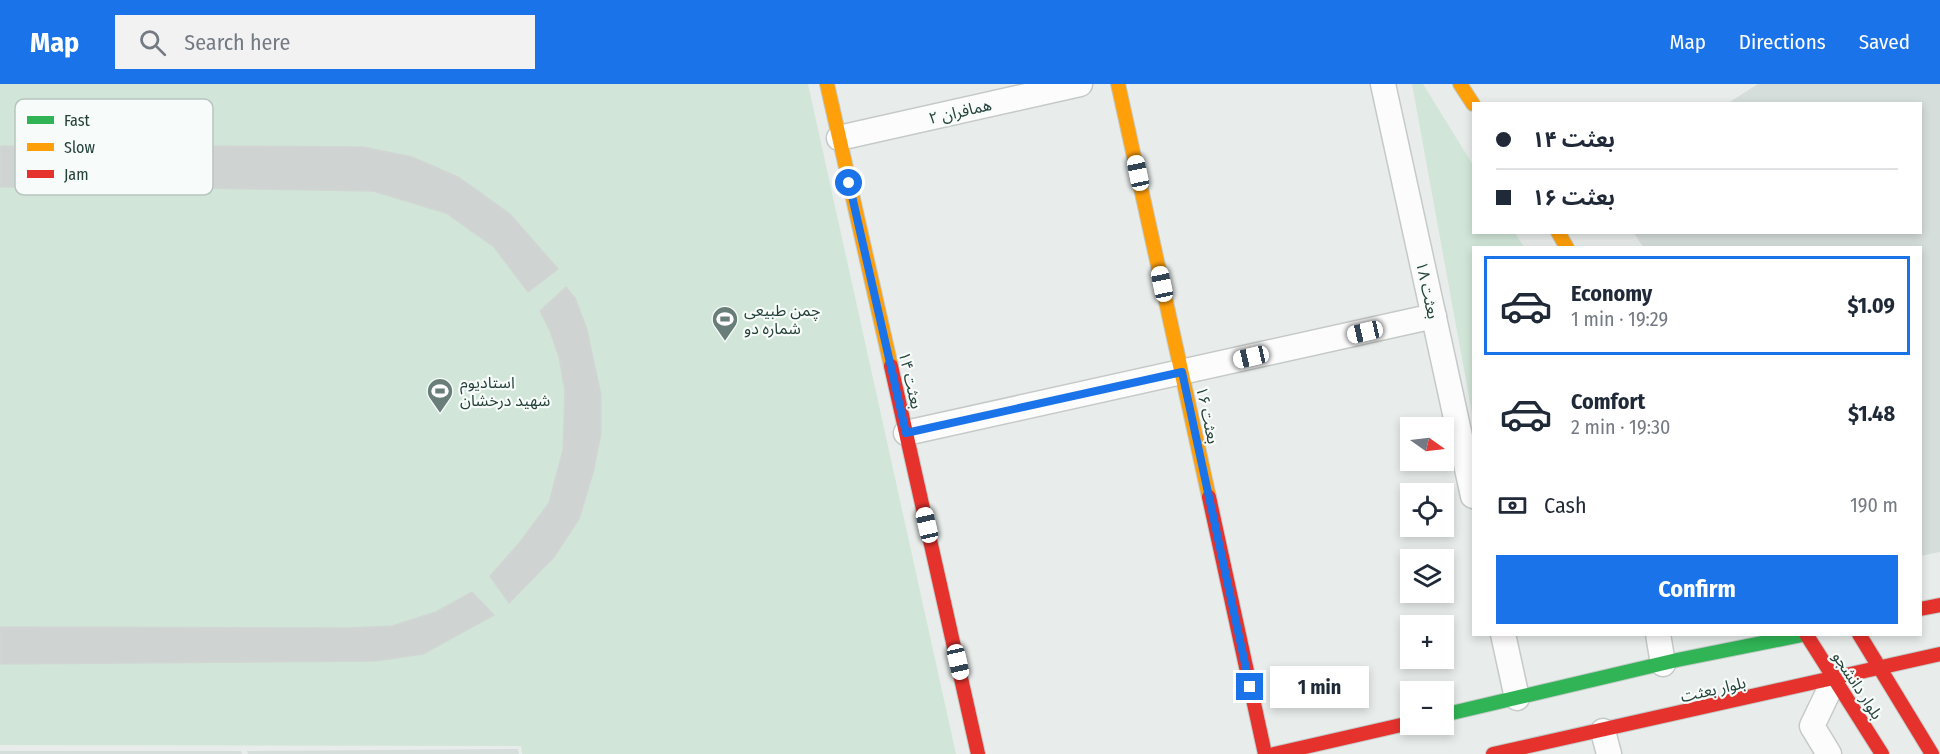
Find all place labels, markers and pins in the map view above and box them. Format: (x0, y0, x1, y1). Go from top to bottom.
place label: چمن طبیعی شماره دو (744, 301, 821, 338)
sports icon: چمن طبیعی شماره دو (710, 304, 740, 342)
place label: استادیوم شهید درخشان (460, 373, 550, 410)
sports icon: استادیوم شهید درخشان (425, 376, 455, 414)

